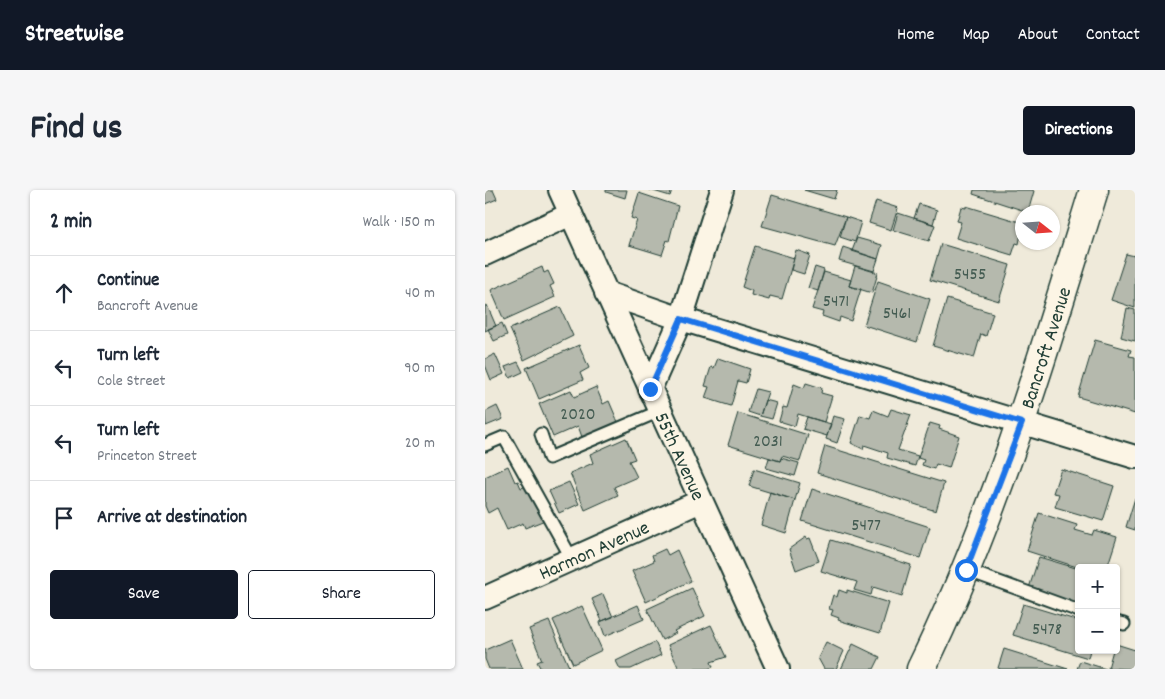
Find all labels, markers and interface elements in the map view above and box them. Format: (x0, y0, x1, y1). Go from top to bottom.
text: Streetwise (25, 18, 124, 52)
text: Home (897, 23, 934, 48)
text: Map (962, 23, 990, 48)
text: About (1018, 23, 1058, 48)
text: Contact (1086, 23, 1140, 48)
text: Find us (30, 105, 122, 155)
button: Directions (1023, 106, 1135, 155)
north arrow (1015, 205, 1060, 250)
text: 2 min (50, 208, 92, 238)
text: Walk · 150 m (363, 211, 435, 234)
house number: 5455 (954, 263, 986, 288)
text: Continue (97, 268, 159, 295)
icon: ahead (50, 279, 78, 307)
text: 40 m (405, 282, 435, 305)
street label: Bancroft Avenue (1015, 284, 1080, 413)
house number: 5471 (823, 290, 849, 315)
text: Bancroft Avenue (97, 295, 198, 318)
house number: 5461 (883, 302, 911, 327)
text: Turn left (97, 343, 160, 370)
icon: left (50, 354, 78, 382)
text: 90 m (404, 357, 435, 380)
text: Cole Street (97, 370, 165, 393)
route end (639, 378, 662, 401)
house number: 2020 (560, 403, 596, 428)
street label: 55th Avenue (646, 408, 711, 506)
text: Turn left (97, 418, 160, 445)
icon: left (50, 429, 78, 457)
house number: 2031 (753, 430, 783, 455)
text: 20 m (405, 432, 435, 455)
text: Princeton Street (97, 445, 197, 468)
icon: arrive (50, 504, 78, 532)
text: Arrive at destination (97, 505, 247, 532)
house number: 5477 (851, 514, 881, 539)
street label: Harmon Avenue (535, 515, 655, 589)
route start (955, 559, 978, 582)
map controls (1075, 564, 1120, 654)
button: + (1075, 564, 1120, 609)
button: Save (50, 570, 238, 619)
button: Share (248, 570, 435, 619)
button: − (1075, 609, 1120, 654)
house number: 5478 (1032, 618, 1062, 643)

